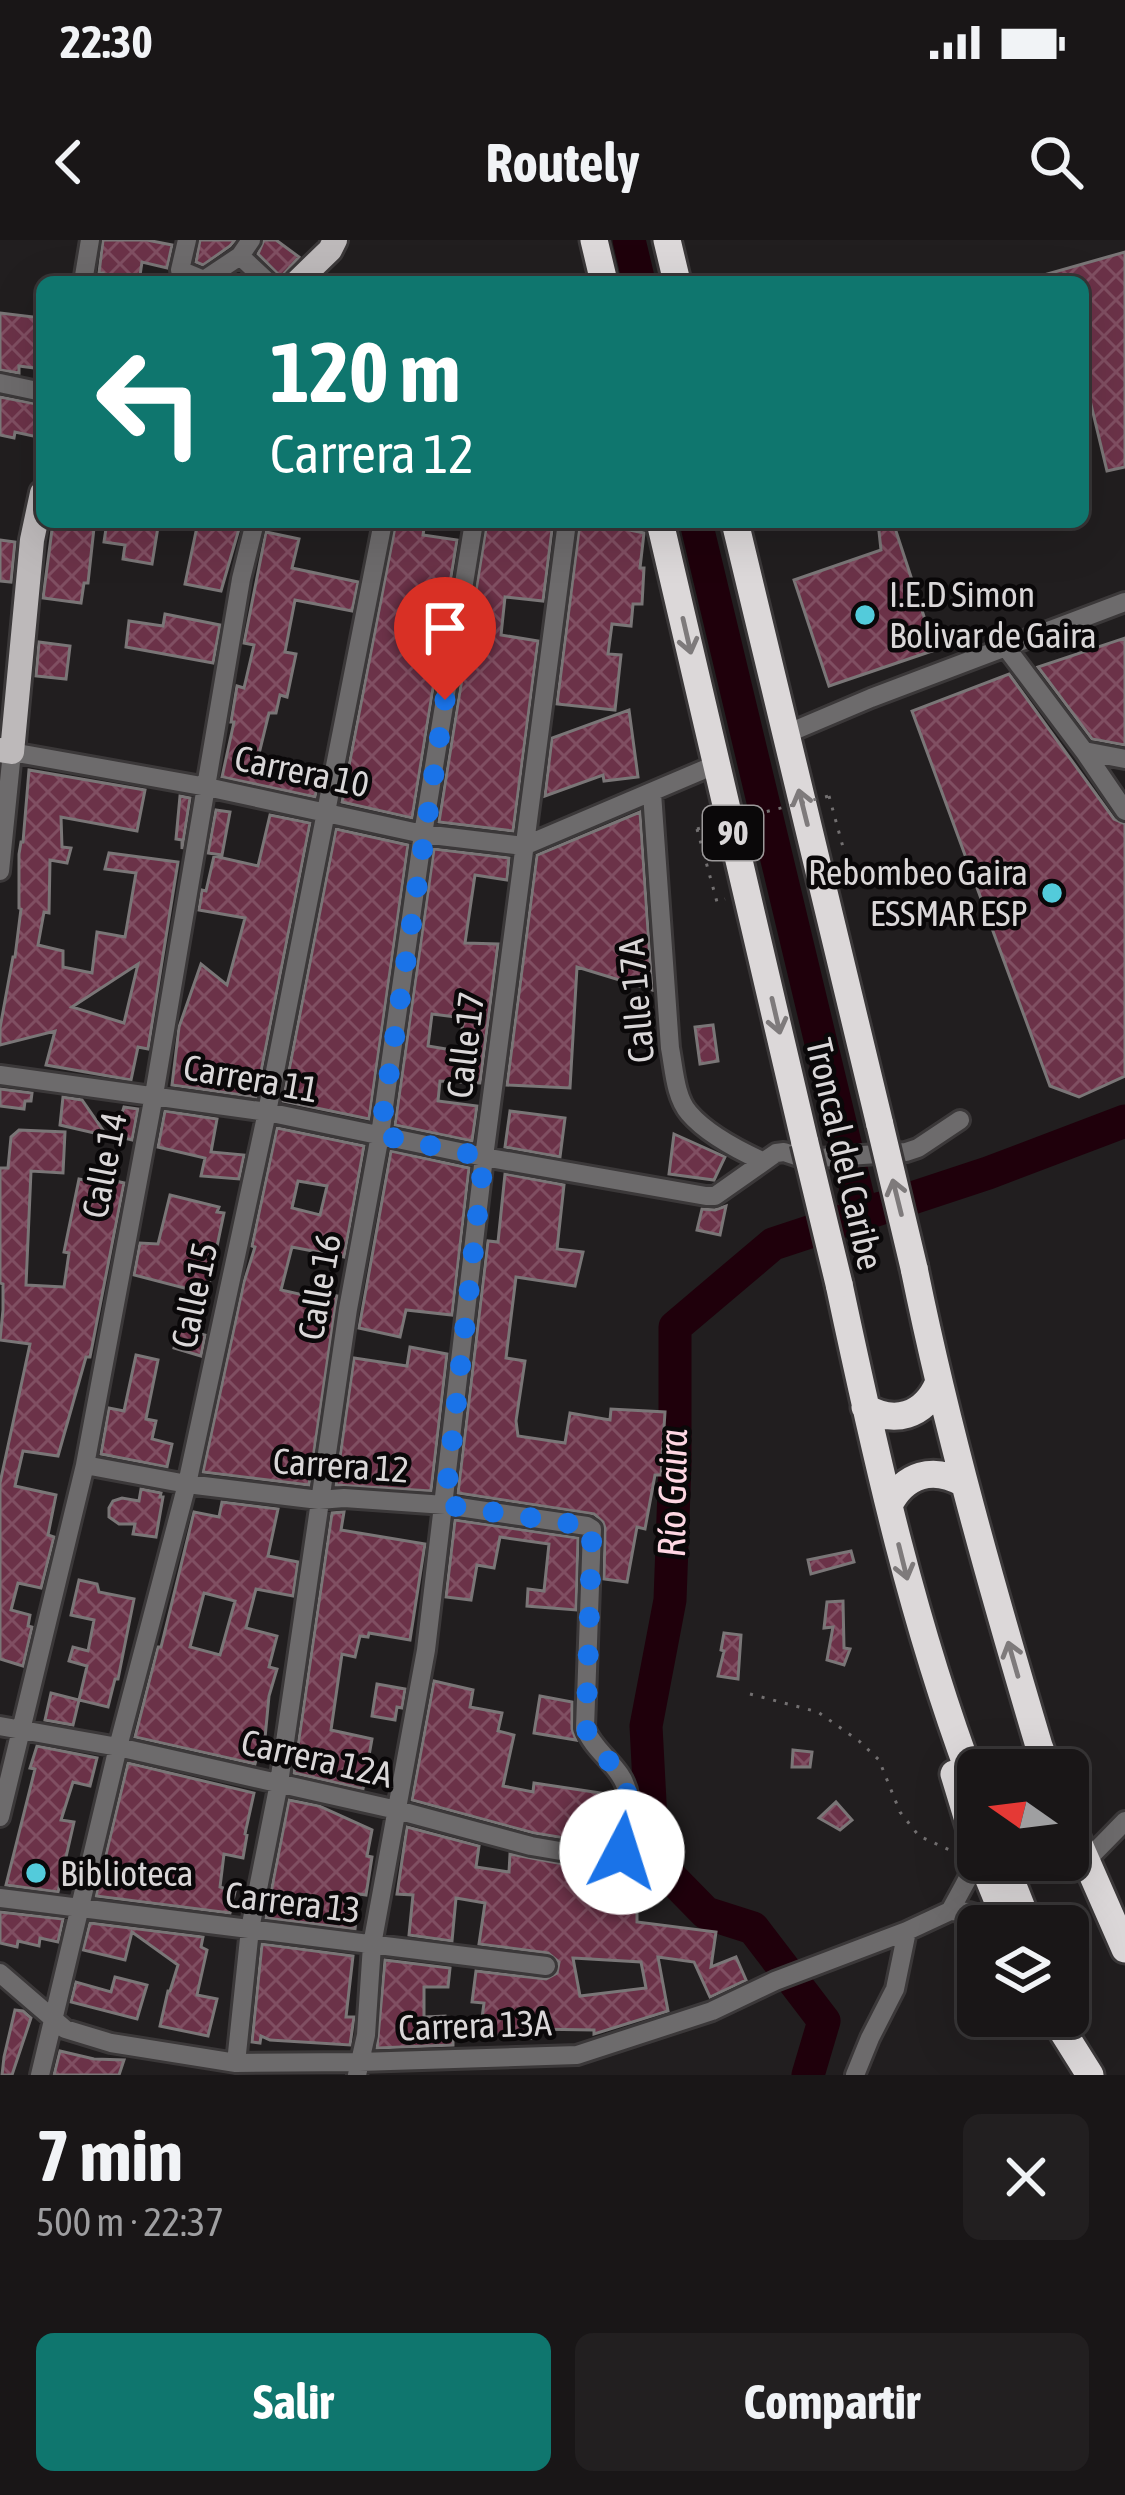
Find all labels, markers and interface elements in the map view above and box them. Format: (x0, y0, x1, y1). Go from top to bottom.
text: 22:30 (60, 16, 153, 68)
icon: back (36, 129, 102, 195)
icon: search (1023, 129, 1089, 195)
text: Routely (485, 132, 640, 193)
icon: left (72, 324, 228, 480)
text: 120 m (270, 324, 460, 420)
text: Carrera 12 (270, 423, 474, 484)
place label: I.E.D Simon Bolivar de Gaira (889, 573, 1097, 656)
pin (394, 577, 496, 700)
icon: arrive (412, 595, 478, 661)
marker: I.E.D Simon Bolivar de Gaira (852, 602, 878, 628)
one-way arrow (677, 616, 699, 654)
street label: Carrera 10 (231, 736, 373, 806)
one-way arrow (791, 789, 813, 827)
road number: 90 (703, 806, 763, 860)
place label: Rebombeo Gaira ESSMAR ESP (808, 851, 1028, 934)
marker: Rebombeo Gaira ESSMAR ESP (1039, 880, 1065, 906)
street label: Calle 17A (610, 937, 662, 1065)
street label: Calle 17 (438, 989, 492, 1101)
one-way arrow (765, 996, 788, 1034)
street label: Troncal del Caribe (798, 1034, 892, 1274)
street label: Carrera 11 (180, 1046, 322, 1110)
street label: Calle 14 (73, 1109, 135, 1221)
one-way arrow (885, 1178, 907, 1216)
street label: Calle 16 (289, 1231, 349, 1343)
street label: Calle 15 (162, 1238, 226, 1352)
water label: Río Gaira (649, 1428, 695, 1558)
street label: Carrera 12 (272, 1439, 410, 1491)
one-way arrow (893, 1542, 915, 1580)
one-way arrow (1001, 1640, 1023, 1678)
street label: Carrera 12A (237, 1720, 397, 1796)
north arrow (957, 1749, 1089, 1881)
map controls (957, 1749, 1089, 2037)
position arrow (559, 1789, 685, 1915)
place label: Biblioteca (60, 1852, 193, 1894)
marker: Biblioteca (23, 1860, 49, 1886)
street label: Carrera 13 (223, 1873, 363, 1931)
button: layers (957, 1905, 1089, 2037)
street label: Carrera 13A (398, 2001, 553, 2049)
text: 7 min (36, 2114, 183, 2196)
button: close (963, 2114, 1089, 2240)
text: 500 m · 22:37 (36, 2200, 224, 2244)
button: Salir (36, 2333, 551, 2471)
button: Compartir (575, 2333, 1089, 2471)

